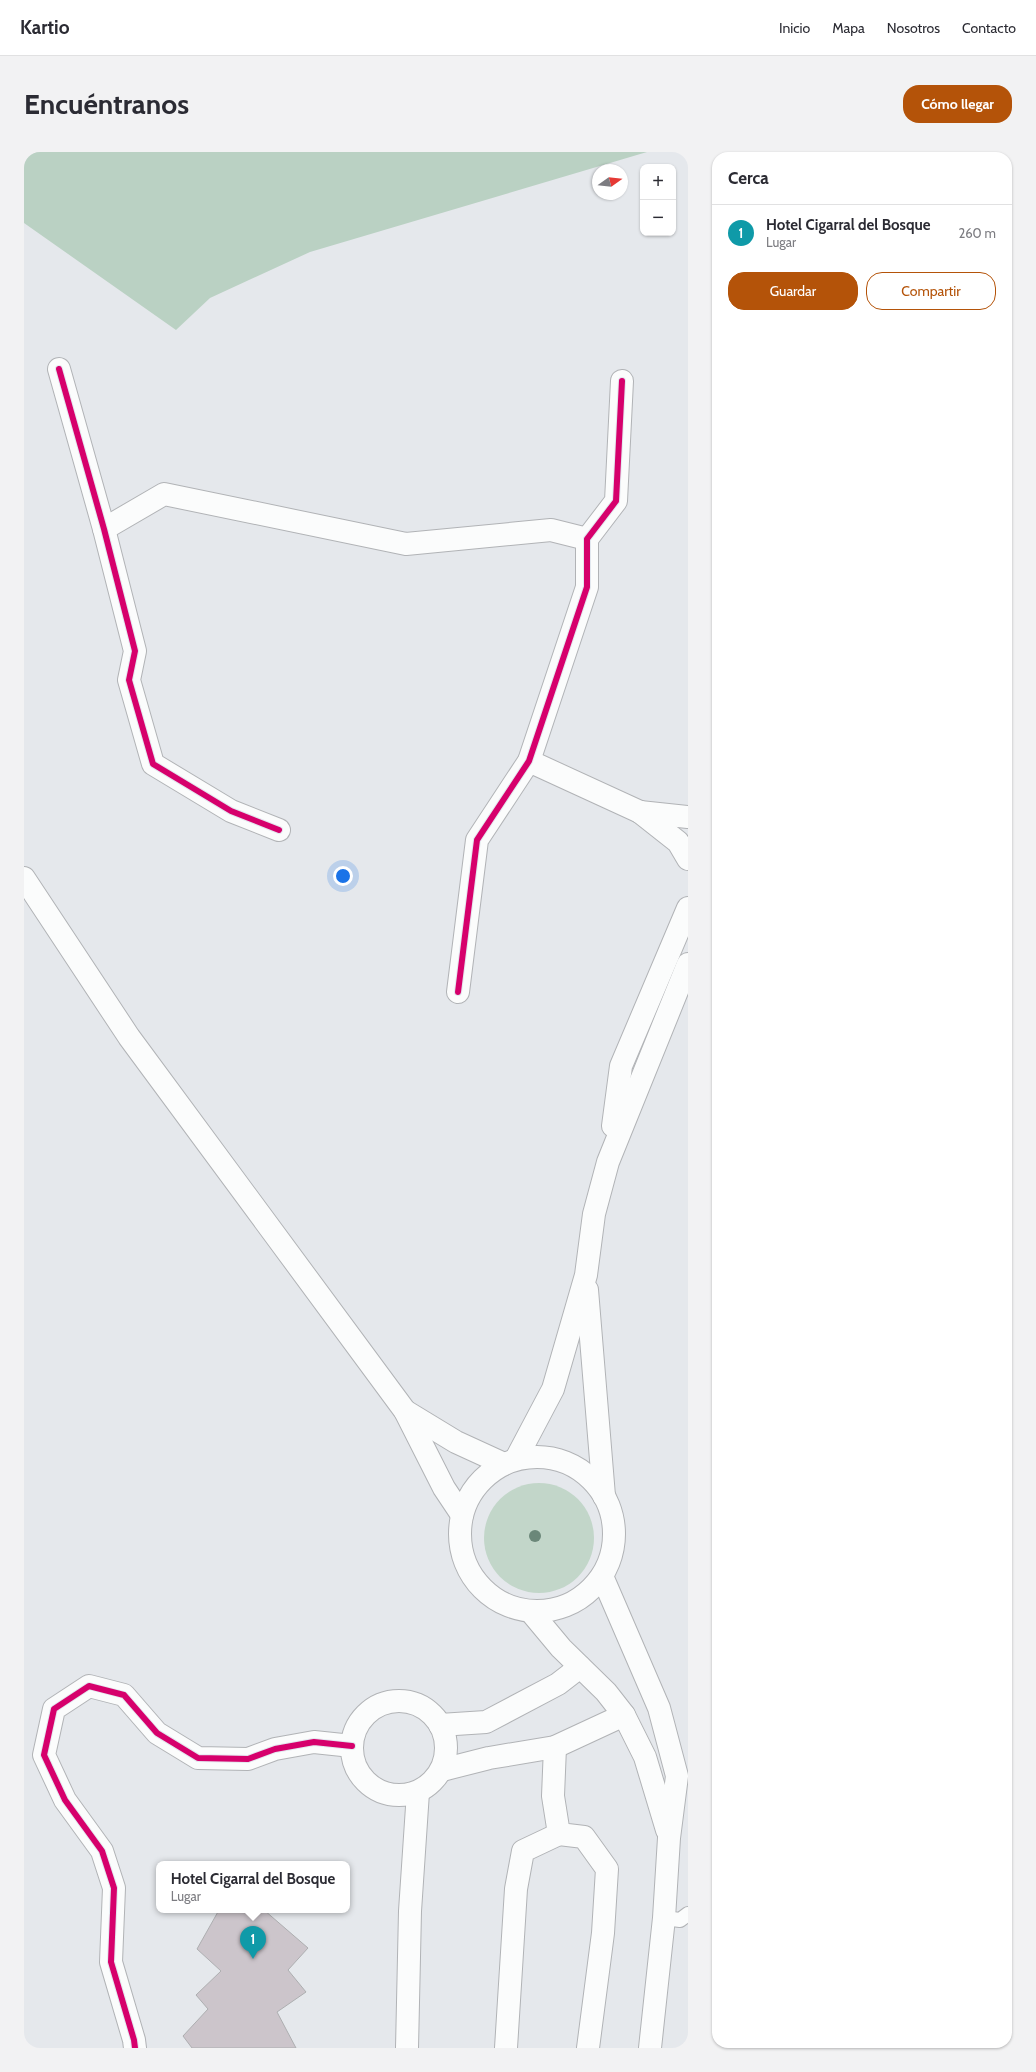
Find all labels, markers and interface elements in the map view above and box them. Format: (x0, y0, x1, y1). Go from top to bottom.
text: Kartio (20, 16, 69, 39)
text: Inicio (779, 19, 810, 37)
text: Mapa (832, 19, 865, 37)
text: Nosotros (887, 19, 940, 37)
text: Contacto (962, 19, 1016, 37)
button: Cómo llegar (903, 85, 1012, 123)
text: Encuéntranos (24, 87, 189, 121)
north arrow (592, 164, 628, 200)
map controls (640, 164, 676, 236)
button: + (640, 164, 676, 200)
text: Cerca (728, 168, 769, 188)
button: − (640, 200, 676, 236)
text: Hotel Cigarral del Bosque (766, 216, 931, 234)
text: 1 (739, 225, 743, 241)
text: 260 m (958, 225, 996, 241)
text: Lugar (766, 234, 796, 250)
button: Guardar (728, 272, 858, 310)
button: Compartir (866, 272, 996, 310)
your location (333, 866, 353, 886)
popup (156, 1861, 350, 1913)
text: Hotel Cigarral del Bosque (171, 1870, 335, 1888)
text: Lugar (171, 1888, 201, 1904)
pin: 1 (240, 1926, 266, 1959)

